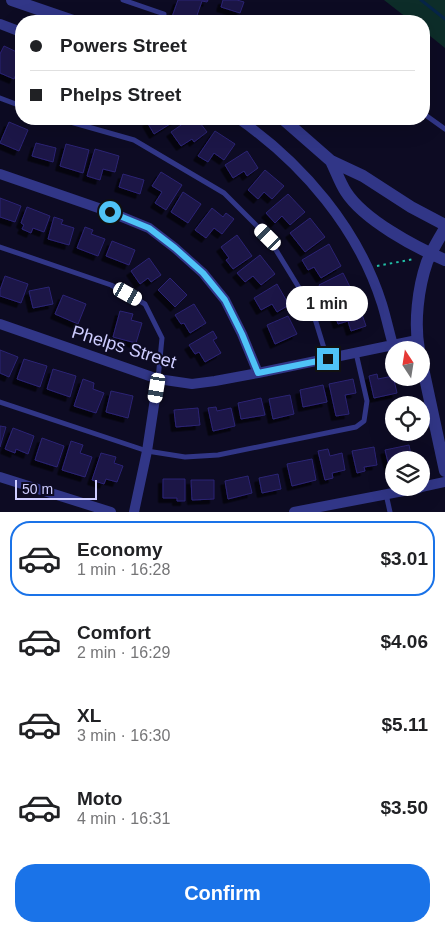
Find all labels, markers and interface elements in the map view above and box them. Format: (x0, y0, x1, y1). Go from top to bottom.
text: Powers Street (60, 35, 187, 56)
text: Phelps Street (60, 84, 181, 105)
route start (99, 201, 121, 223)
car (252, 221, 283, 253)
car (111, 280, 144, 308)
callout: 1 min (287, 286, 369, 322)
text: 1 min (306, 295, 348, 312)
street label: Phelps Street (69, 322, 179, 372)
north arrow (385, 341, 430, 386)
map controls (385, 341, 430, 496)
route end (317, 348, 339, 370)
car (147, 372, 166, 404)
button: locate (385, 396, 430, 441)
button: layers (385, 451, 430, 496)
scale bar (15, 477, 98, 500)
text: 50 m (22, 481, 53, 497)
icon: car (17, 536, 62, 581)
text: Economy (77, 539, 163, 560)
text: $3.01 (380, 548, 428, 569)
text: 1 min · 16:28 (77, 561, 170, 578)
icon: car (17, 619, 62, 664)
text: Comfort (77, 622, 151, 643)
text: $4.06 (380, 631, 428, 652)
text: 2 min · 16:29 (77, 644, 170, 661)
icon: car (17, 702, 62, 747)
text: XL (77, 705, 101, 726)
text: $5.11 (382, 714, 428, 735)
text: 3 min · 16:30 (77, 727, 170, 744)
icon: car (17, 785, 62, 830)
text: Moto (77, 788, 122, 809)
text: $3.50 (380, 797, 428, 818)
text: 4 min · 16:31 (77, 810, 170, 827)
button: Confirm (15, 864, 430, 922)

